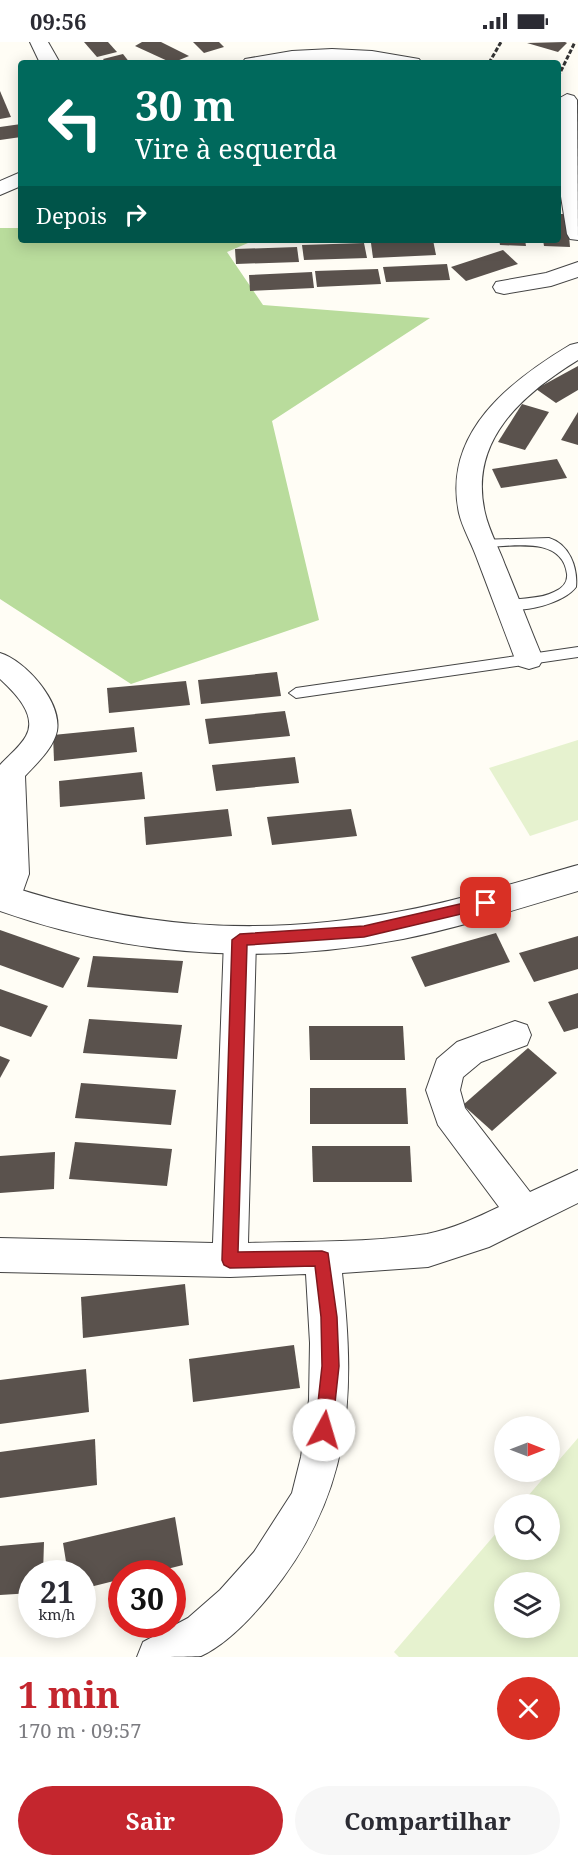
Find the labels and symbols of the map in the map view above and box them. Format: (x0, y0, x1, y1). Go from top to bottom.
pin (460, 877, 511, 928)
position arrow (292, 1398, 356, 1462)
north arrow (494, 1416, 560, 1482)
speed limit sign: 30 (108, 1560, 186, 1638)

